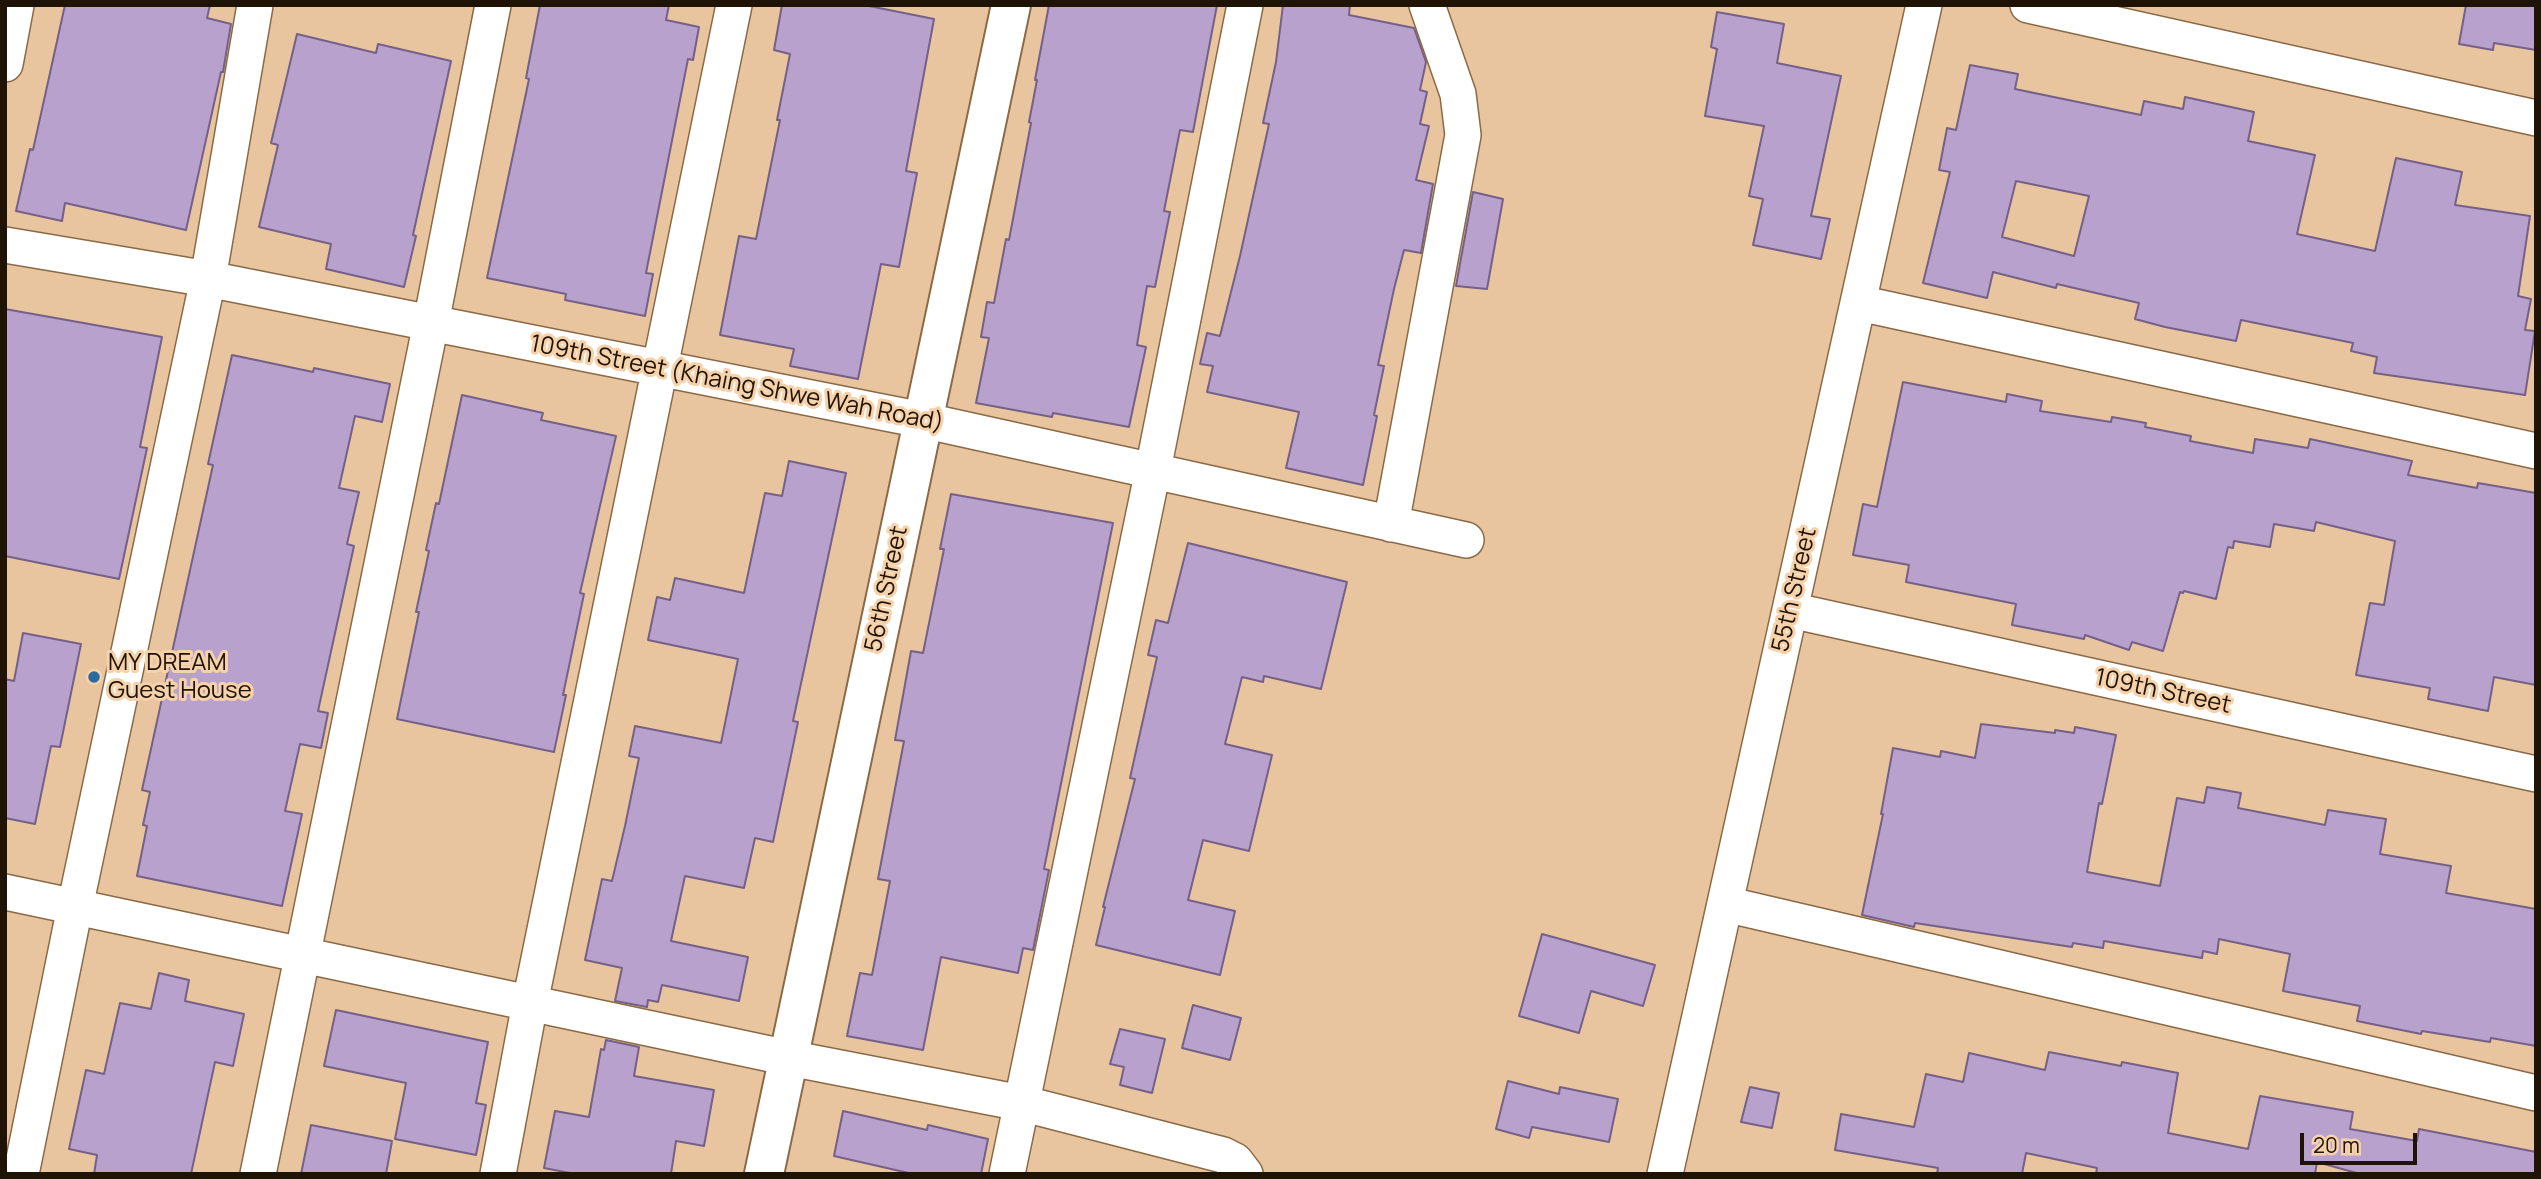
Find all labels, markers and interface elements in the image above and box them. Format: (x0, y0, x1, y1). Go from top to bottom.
street label: 109th Street (Khaing Shwe Wah Road) (528, 330, 946, 438)
street label: 56th Street (860, 523, 914, 655)
street label: 55th Street (1767, 525, 1823, 655)
place label: MY DREAM Guest House (108, 649, 252, 705)
street label: 109th Street (2092, 664, 2234, 720)
marker: MY DREAM Guest House (86, 669, 102, 685)
scale bar (2303, 1120, 2420, 1164)
text: 20 m (2313, 1131, 2360, 1159)

